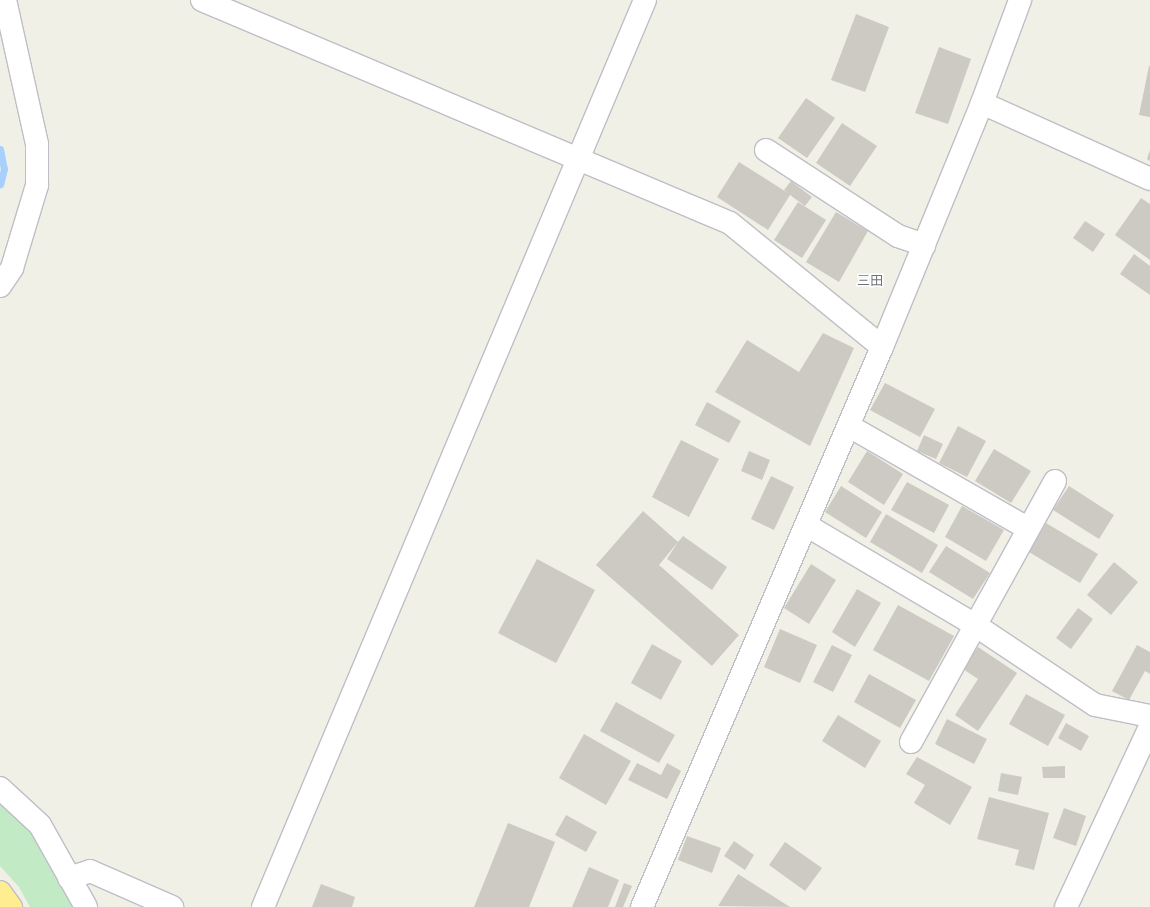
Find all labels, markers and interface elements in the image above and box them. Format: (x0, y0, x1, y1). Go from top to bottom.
district label: 三田 (857, 273, 883, 289)

